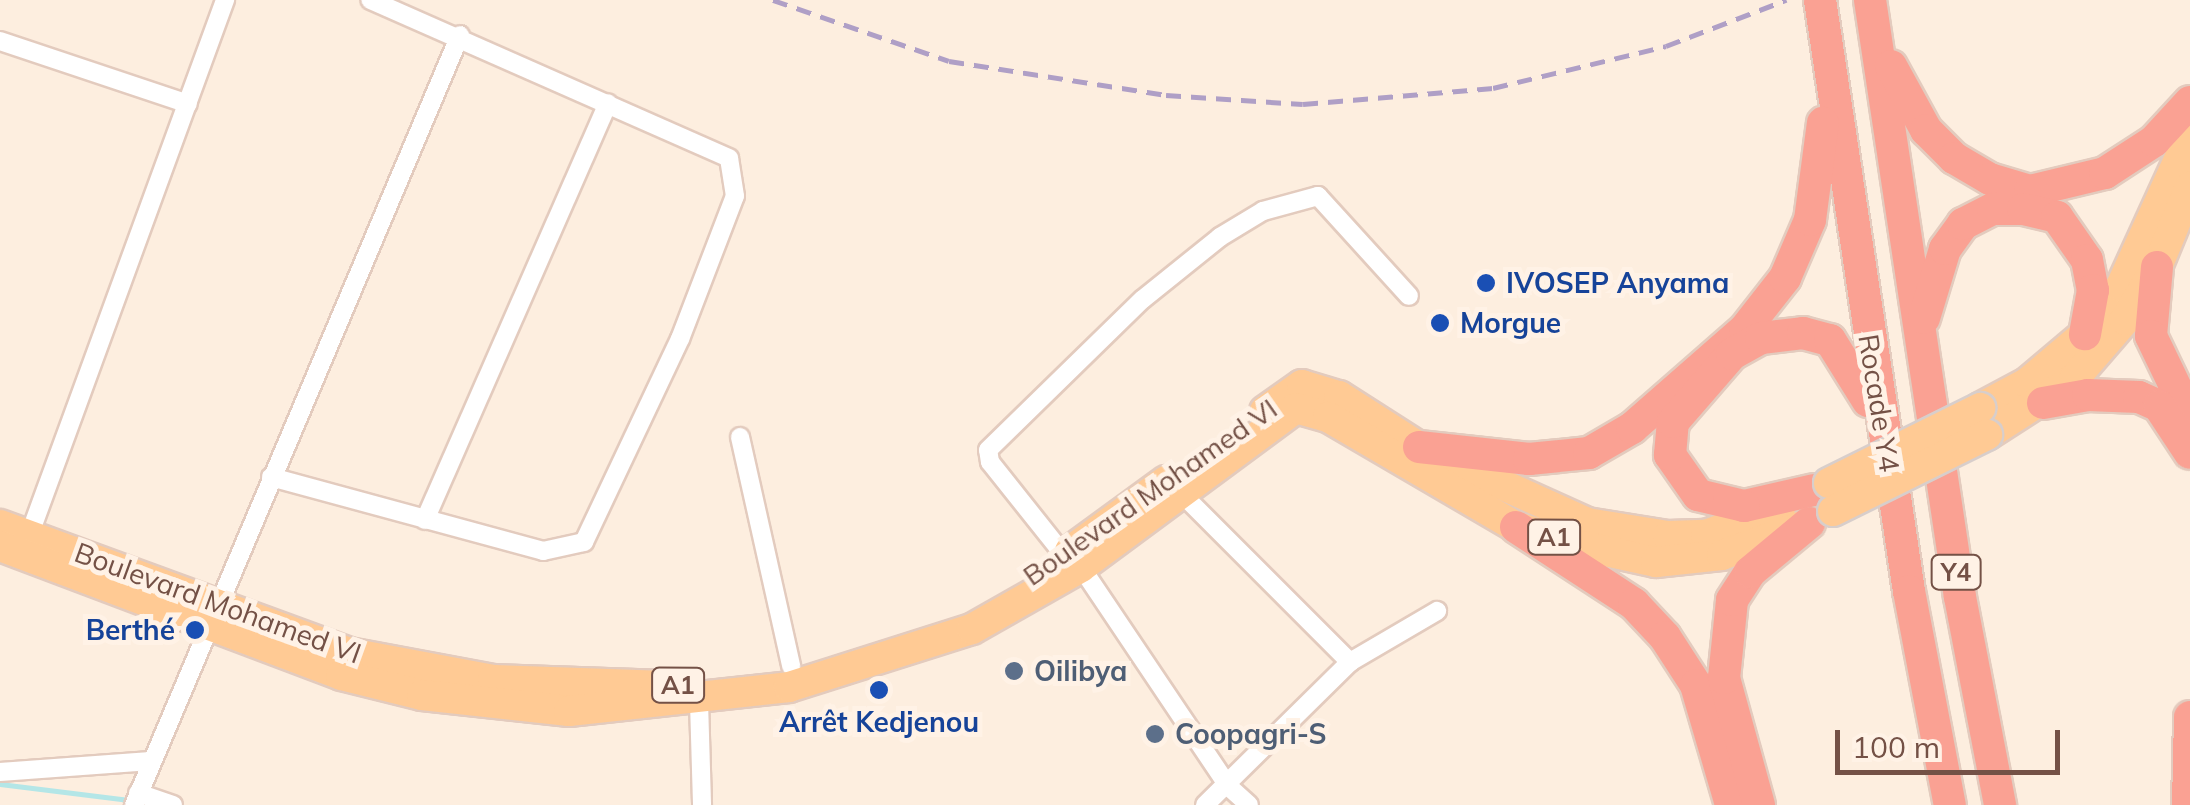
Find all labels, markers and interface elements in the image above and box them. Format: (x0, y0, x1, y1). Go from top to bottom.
place label: IVOSEP Anyama (1506, 266, 1729, 300)
marker: IVOSEP Anyama (1475, 272, 1497, 294)
place label: Morgue (1460, 306, 1561, 340)
marker: Morgue (1429, 312, 1451, 334)
street label: Rocade Y4 (1852, 332, 1906, 474)
street label: Boulevard Mohamed VI (1017, 392, 1283, 592)
road number: A1 (1526, 517, 1582, 557)
street label: Boulevard Mohamed VI (70, 536, 366, 670)
road number: Y4 (1928, 552, 1984, 592)
place label: Berthé (86, 613, 175, 647)
marker: Berthé (184, 619, 206, 641)
place label: Oilibya (1034, 654, 1127, 688)
marker: Oilibya (1003, 660, 1025, 682)
road number: A1 (650, 665, 706, 705)
marker: Arrêt Kedjenou (868, 679, 890, 701)
place label: Arrêt Kedjenou (779, 705, 979, 739)
scale bar (1840, 710, 2065, 772)
place label: Coopagri-S (1175, 717, 1327, 751)
marker: Coopagri-S (1144, 723, 1166, 745)
text: 100 m (1852, 728, 1940, 766)

